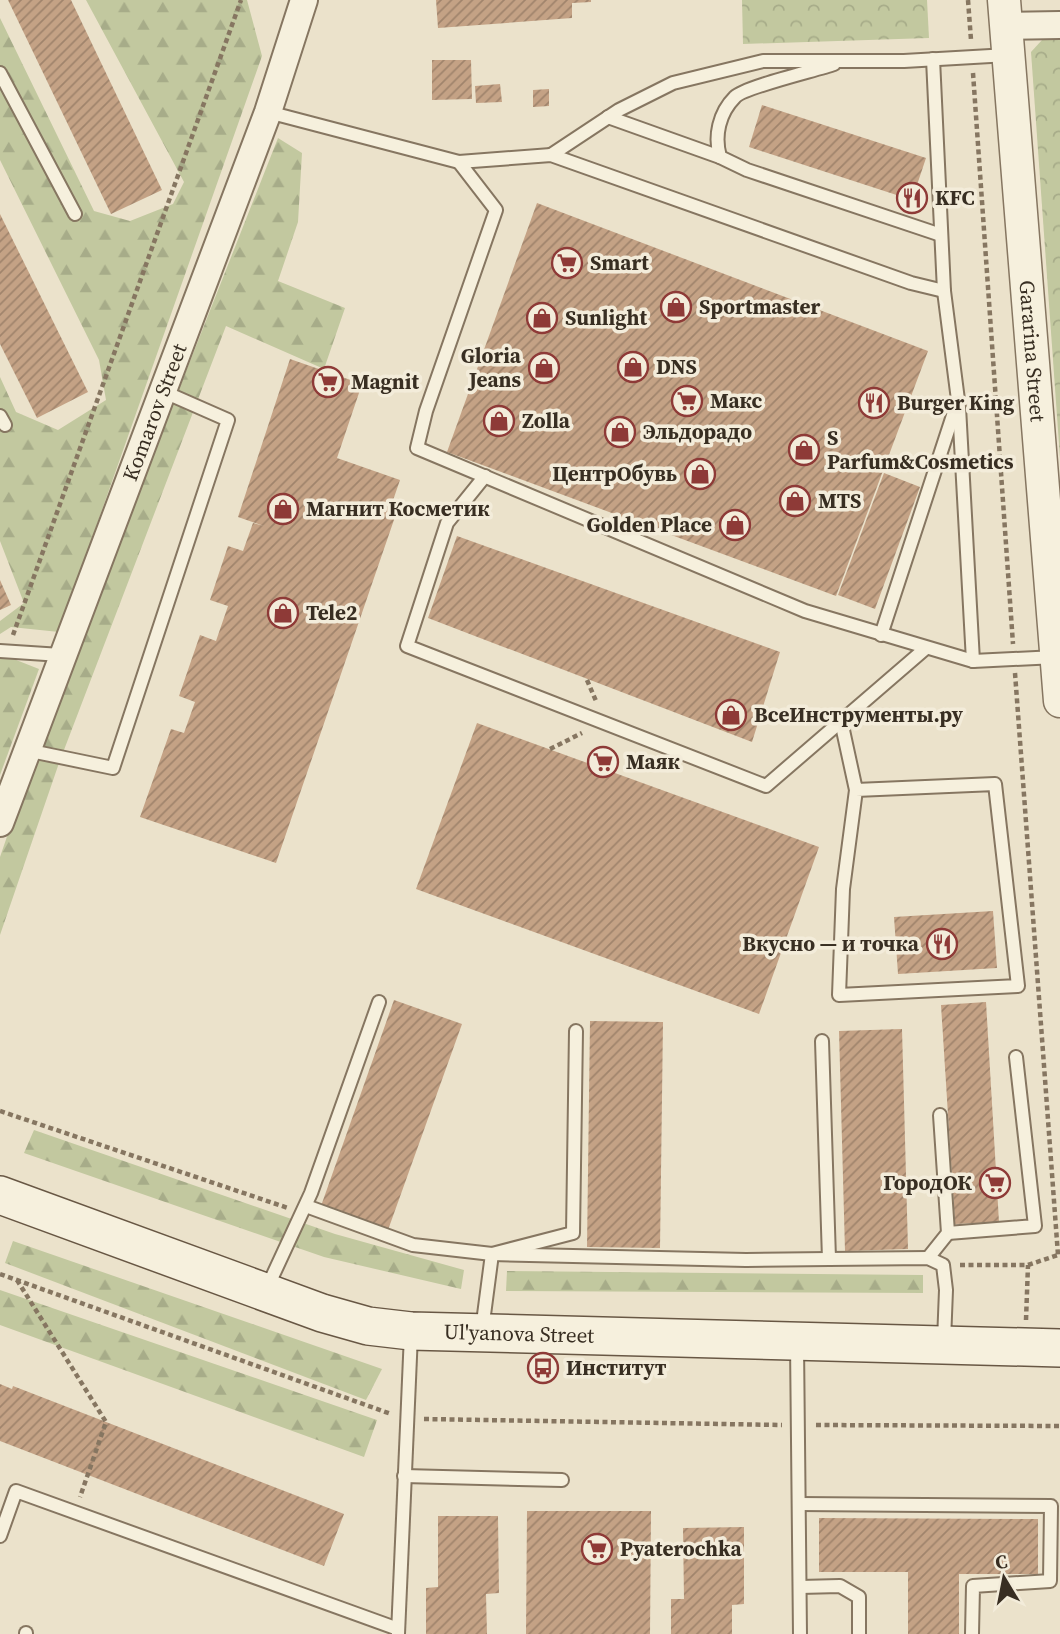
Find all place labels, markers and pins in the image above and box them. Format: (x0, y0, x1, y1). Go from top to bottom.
restaurant icon: KFC (895, 181, 929, 215)
place label: KFC (935, 183, 975, 212)
supermarket icon: Smart (550, 246, 584, 280)
place label: Smart (590, 248, 649, 277)
shop icon: Sportmaster (659, 290, 693, 324)
place label: Sportmaster (699, 292, 820, 321)
shop icon: Sunlight (525, 301, 559, 335)
place label: Sunlight (565, 303, 647, 332)
place label: Gloria Jeans (461, 341, 522, 394)
shop icon: DNS (616, 350, 650, 384)
shop icon: Gloria Jeans (527, 351, 561, 385)
place label: DNS (656, 352, 697, 381)
supermarket icon: Magnit (311, 365, 345, 399)
place label: Magnit (351, 367, 419, 396)
supermarket icon: Макс (670, 384, 704, 418)
place label: Макс (710, 386, 762, 415)
restaurant icon: Burger King (857, 386, 891, 420)
place label: Burger King (897, 388, 1015, 417)
shop icon: Zolla (482, 404, 516, 438)
place label: Zolla (522, 406, 571, 435)
shop icon: Эльдорадо (603, 415, 637, 449)
place label: Эльдорадо (643, 417, 752, 446)
place label: S Parfum&Cosmetics (827, 423, 1014, 476)
shop icon: S Parfum&Cosmetics (787, 433, 821, 467)
shop icon: ЦентрОбувь (683, 457, 717, 491)
place label: ЦентрОбувь (552, 459, 677, 488)
shop icon: MTS (778, 484, 812, 518)
place label: MTS (818, 486, 861, 515)
shop icon: Магнит Косметик (266, 492, 300, 526)
place label: Магнит Косметик (306, 494, 490, 523)
shop icon: Golden Place (718, 508, 752, 542)
place label: Golden Place (587, 510, 712, 539)
shop icon: Tele2 (266, 596, 300, 630)
place label: Tele2 (306, 598, 357, 627)
shop icon: ВсеИнструменты.ру (714, 698, 748, 732)
place label: ВсеИнструменты.ру (754, 700, 964, 729)
supermarket icon: Маяк (586, 745, 620, 779)
place label: Маяк (626, 747, 681, 776)
restaurant icon: Вкусно — и точка (925, 927, 959, 961)
place label: Вкусно — и точка (742, 929, 920, 958)
supermarket icon: ГородОК (978, 1166, 1012, 1200)
place label: ГородОК (883, 1168, 972, 1197)
bus stop icon: Институт (526, 1351, 560, 1385)
place label: Институт (566, 1353, 667, 1382)
supermarket icon: Pyaterochka (580, 1532, 614, 1566)
place label: Pyaterochka (620, 1534, 743, 1563)

